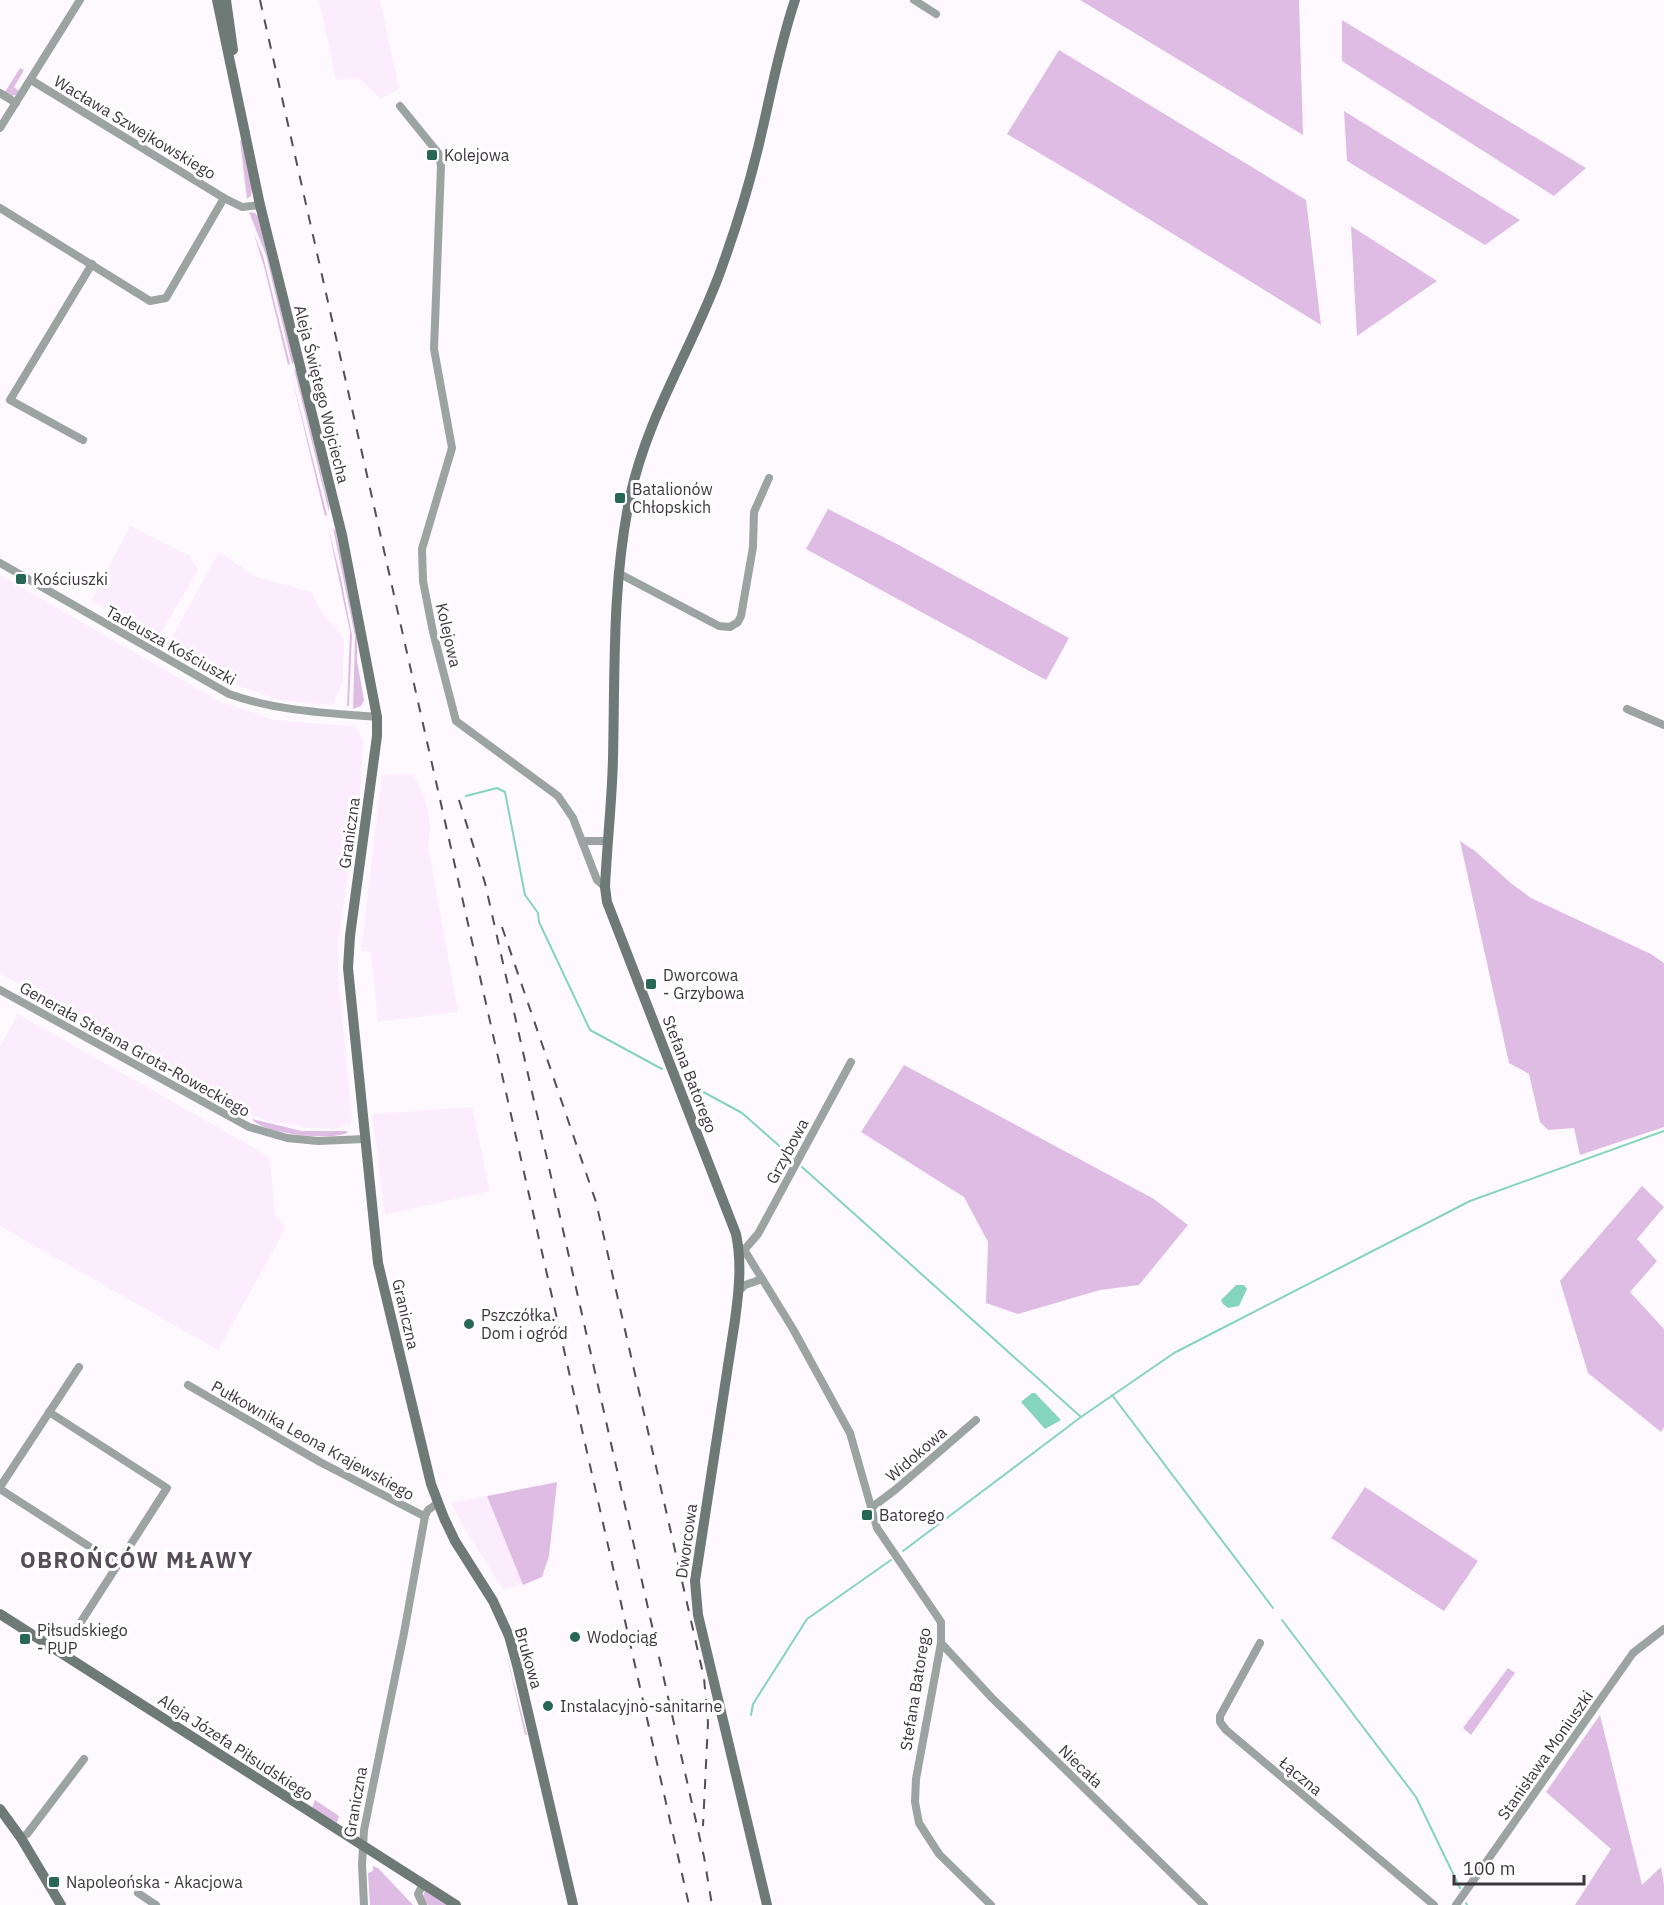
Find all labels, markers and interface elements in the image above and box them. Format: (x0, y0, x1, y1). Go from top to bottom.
street label: Wacława Szwejkowskiego (50, 71, 220, 183)
place label: Kolejowa (444, 145, 510, 165)
marker: Kolejowa (425, 148, 439, 162)
street label: Aleja Świętego Wojciecha (290, 303, 355, 486)
place label: Batalionów Chłopskich (632, 479, 713, 517)
marker: Batalionów Chłopskich (613, 491, 627, 505)
place label: Kościuszki (33, 569, 108, 589)
marker: Kościuszki (14, 572, 28, 586)
street label: Tadeusza Kościuszki (102, 601, 240, 689)
street label: Kolejowa (432, 601, 466, 670)
street label: Graniczna (334, 796, 364, 870)
place label: Dworcowa - Grzybowa (663, 965, 745, 1003)
street label: Generała Stefana Grota-Roweckiego (16, 977, 254, 1121)
marker: Dworcowa - Grzybowa (644, 977, 658, 991)
street label: Stefana Batorego (658, 1012, 722, 1136)
street label: Grzybowa (761, 1114, 813, 1187)
street label: Graniczna (388, 1277, 424, 1352)
place label: Pszczółka. Dom i ogród (481, 1305, 568, 1343)
marker: Pszczółka. Dom i ogród (462, 1317, 476, 1331)
street label: Pułkownika Leona Krajewskiego (208, 1376, 418, 1504)
street label: Widokowa (881, 1422, 951, 1486)
street label: Dworcowa (671, 1502, 701, 1580)
place label: Batorego (879, 1505, 944, 1525)
marker: Batorego (860, 1508, 874, 1522)
district label: OBROŃCÓW MŁAWY (20, 1545, 254, 1574)
place label: Piłsudskiego - PUP (37, 1620, 128, 1658)
street label: Brukowa (511, 1625, 547, 1692)
street label: Stefana Batorego (895, 1626, 935, 1752)
place label: Wodociąg (587, 1627, 658, 1647)
marker: Wodociąg (568, 1630, 582, 1644)
marker: Piłsudskiego - PUP (18, 1632, 32, 1646)
street label: Stanisława Moniuszki (1493, 1686, 1597, 1824)
street label: Aleja Józefa Piłsudskiego (155, 1689, 317, 1805)
place label: Instalacyjno-sanitarne (560, 1696, 722, 1716)
marker: Instalacyjno-sanitarne (541, 1699, 555, 1713)
street label: Niecała (1055, 1740, 1108, 1792)
street label: Łączna (1275, 1752, 1327, 1800)
street label: Graniczna (339, 1765, 371, 1839)
scale bar (1454, 1848, 1584, 1886)
text: 100 m (1463, 1857, 1515, 1880)
place label: Napoleońska - Akacjowa (66, 1872, 243, 1892)
marker: Napoleońska - Akacjowa (47, 1875, 61, 1889)

